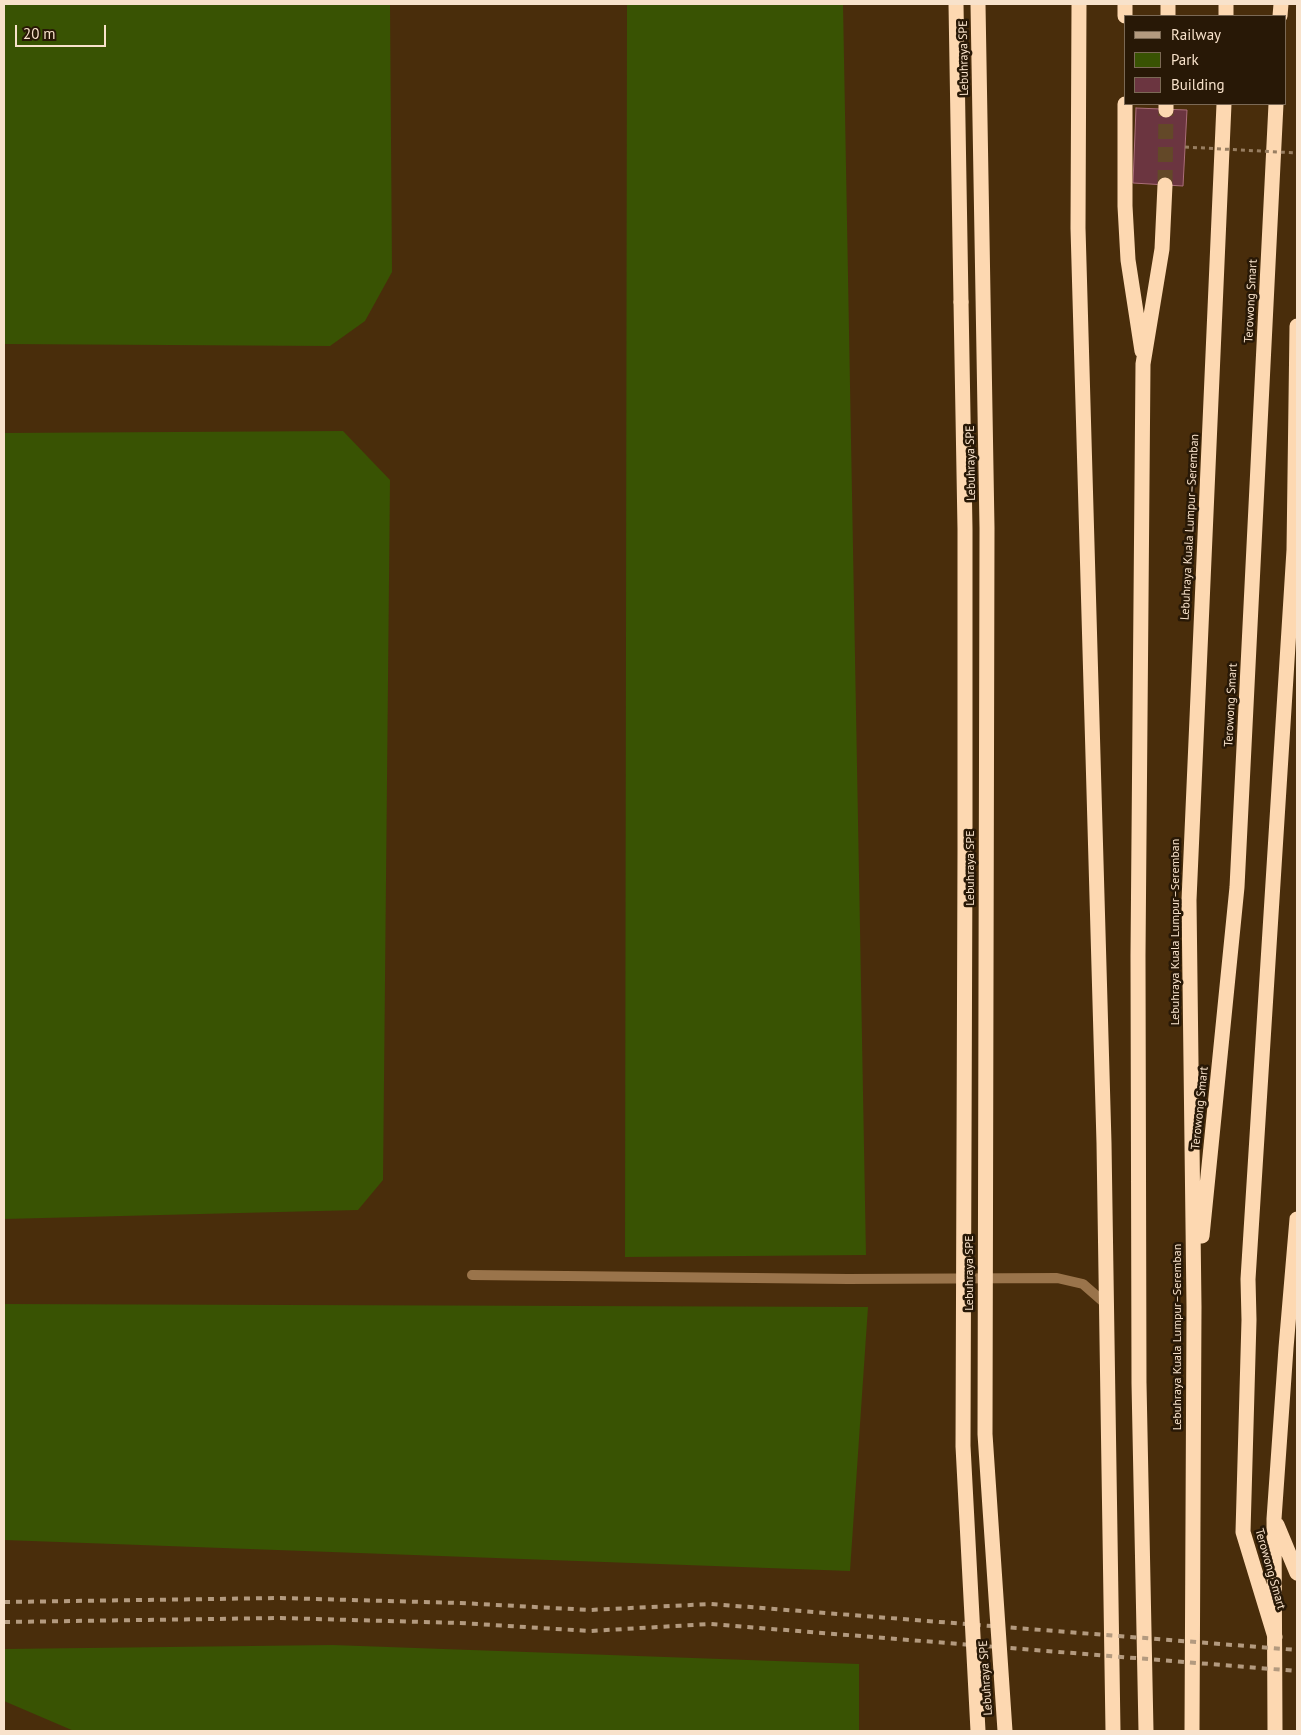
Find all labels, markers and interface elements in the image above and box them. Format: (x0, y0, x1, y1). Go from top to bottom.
scale bar (18, 15, 109, 47)
legend (1124, 15, 1286, 105)
street label: Lebuhraya SPE (956, 20, 972, 96)
text: 20 m (23, 24, 56, 43)
text: Railway (1171, 25, 1221, 44)
text: Park (1171, 50, 1199, 69)
text: Building (1171, 75, 1225, 94)
street label: Terowong Smart (1242, 259, 1260, 343)
street label: Lebuhraya SPE (963, 425, 979, 501)
street label: Lebuhraya Kuala Lumpur–Seremban (1178, 434, 1202, 620)
street label: Terowong Smart (1222, 663, 1240, 747)
street label: Lebuhraya SPE (964, 830, 978, 906)
street label: Lebuhraya Kuala Lumpur–Seremban (1169, 839, 1183, 1025)
street label: Terowong Smart (1188, 1066, 1212, 1150)
street label: Lebuhraya SPE (963, 1235, 977, 1311)
street label: Lebuhraya Kuala Lumpur–Seremban (1171, 1244, 1185, 1430)
street label: Terowong Smart (1252, 1527, 1288, 1611)
street label: Lebuhraya SPE (976, 1640, 996, 1716)

